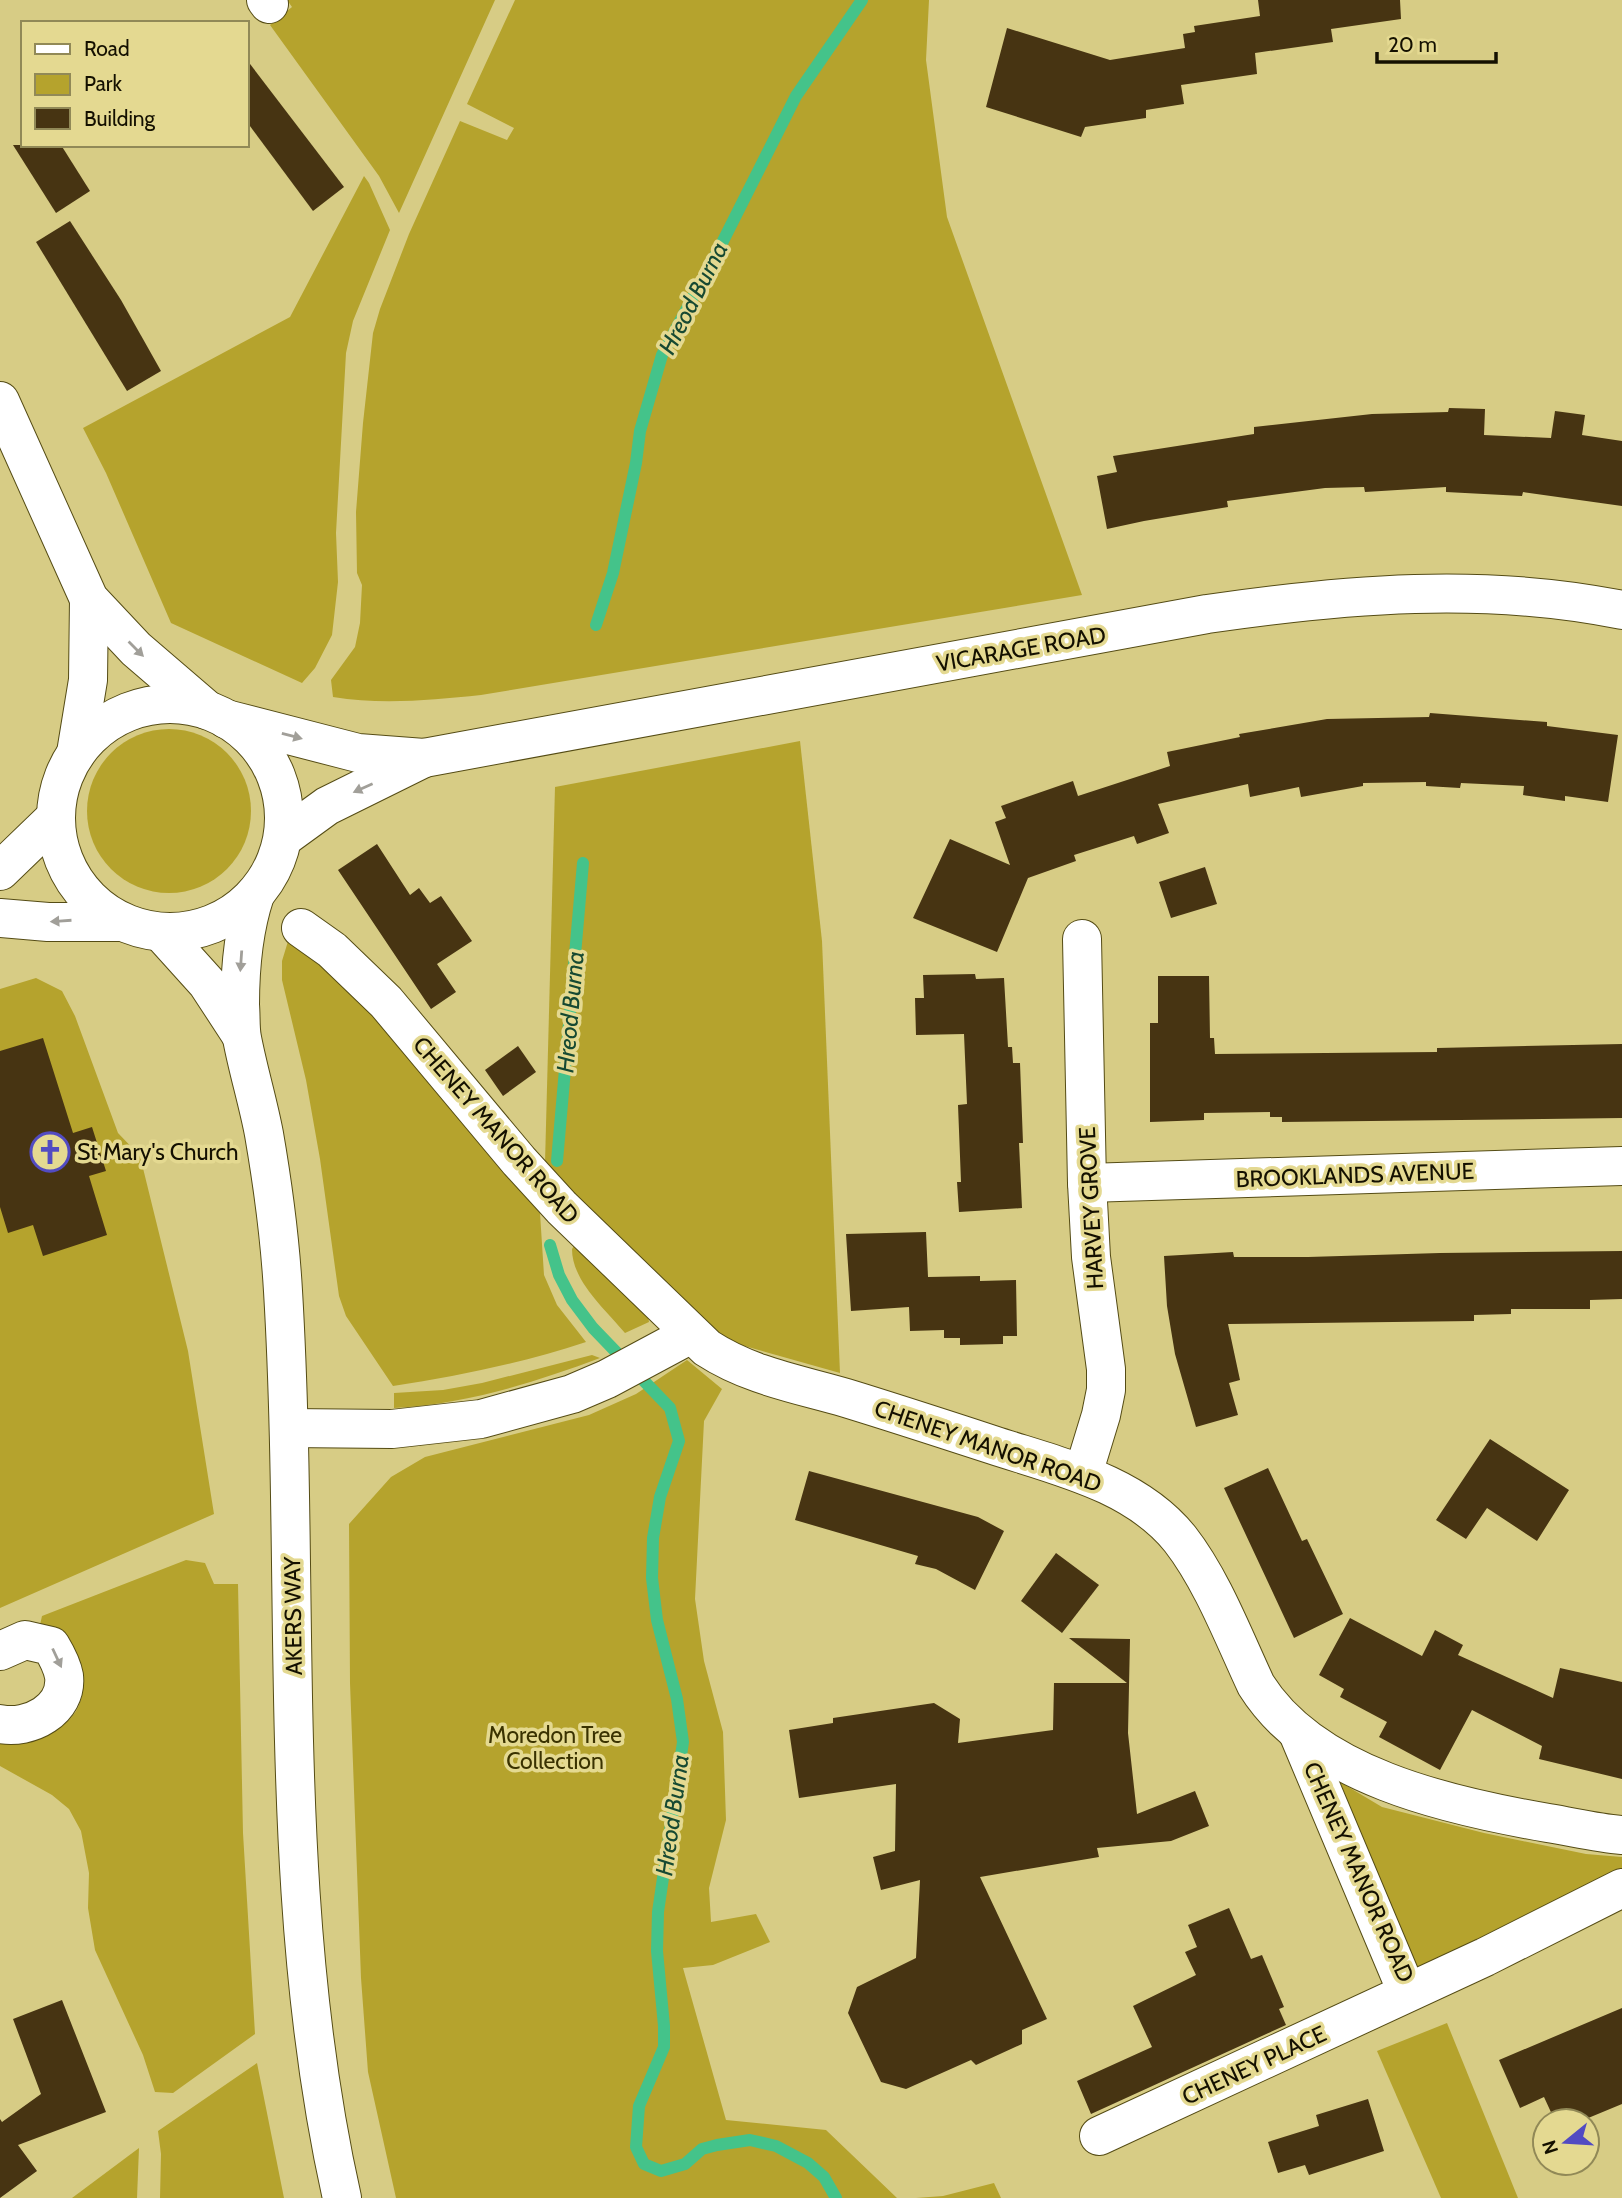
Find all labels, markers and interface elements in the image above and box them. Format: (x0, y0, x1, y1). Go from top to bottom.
legend (21, 21, 248, 147)
scale bar (1377, 21, 1496, 65)
text: 20 m (1388, 32, 1437, 57)
text: Road (84, 36, 130, 61)
text: Park (84, 71, 122, 96)
text: Building (84, 106, 156, 131)
water label: Hreod Burna (652, 237, 734, 359)
street label: VICARAGE ROAD (934, 620, 1108, 678)
one-way arrow (127, 640, 143, 657)
one-way arrow (281, 731, 303, 742)
one-way arrow (353, 782, 373, 794)
one-way arrow (50, 916, 72, 927)
water label: Hreod Burna (550, 950, 590, 1074)
one-way arrow (236, 951, 247, 973)
street label: CHENEY MANOR ROAD (407, 1031, 585, 1229)
street label: HARVEY GROVE (1073, 1126, 1109, 1290)
church icon: St Mary's Church (29, 1131, 71, 1173)
place label: St Mary's Church (77, 1138, 238, 1166)
street label: BROOKLANDS AVENUE (1235, 1157, 1475, 1193)
street label: CHENEY MANOR ROAD (871, 1394, 1105, 1498)
street label: AKERS WAY (278, 1555, 308, 1676)
one-way arrow (51, 1648, 63, 1668)
park label: Moredon Tree Collection (488, 1721, 622, 1775)
water label: Hreod Burna (649, 1753, 695, 1877)
street label: CHENEY MANOR ROAD (1298, 1757, 1420, 1987)
street label: CHENEY PLACE (1177, 2019, 1331, 2111)
north arrow (1531, 2107, 1601, 2177)
text: N (1537, 2137, 1563, 2157)

